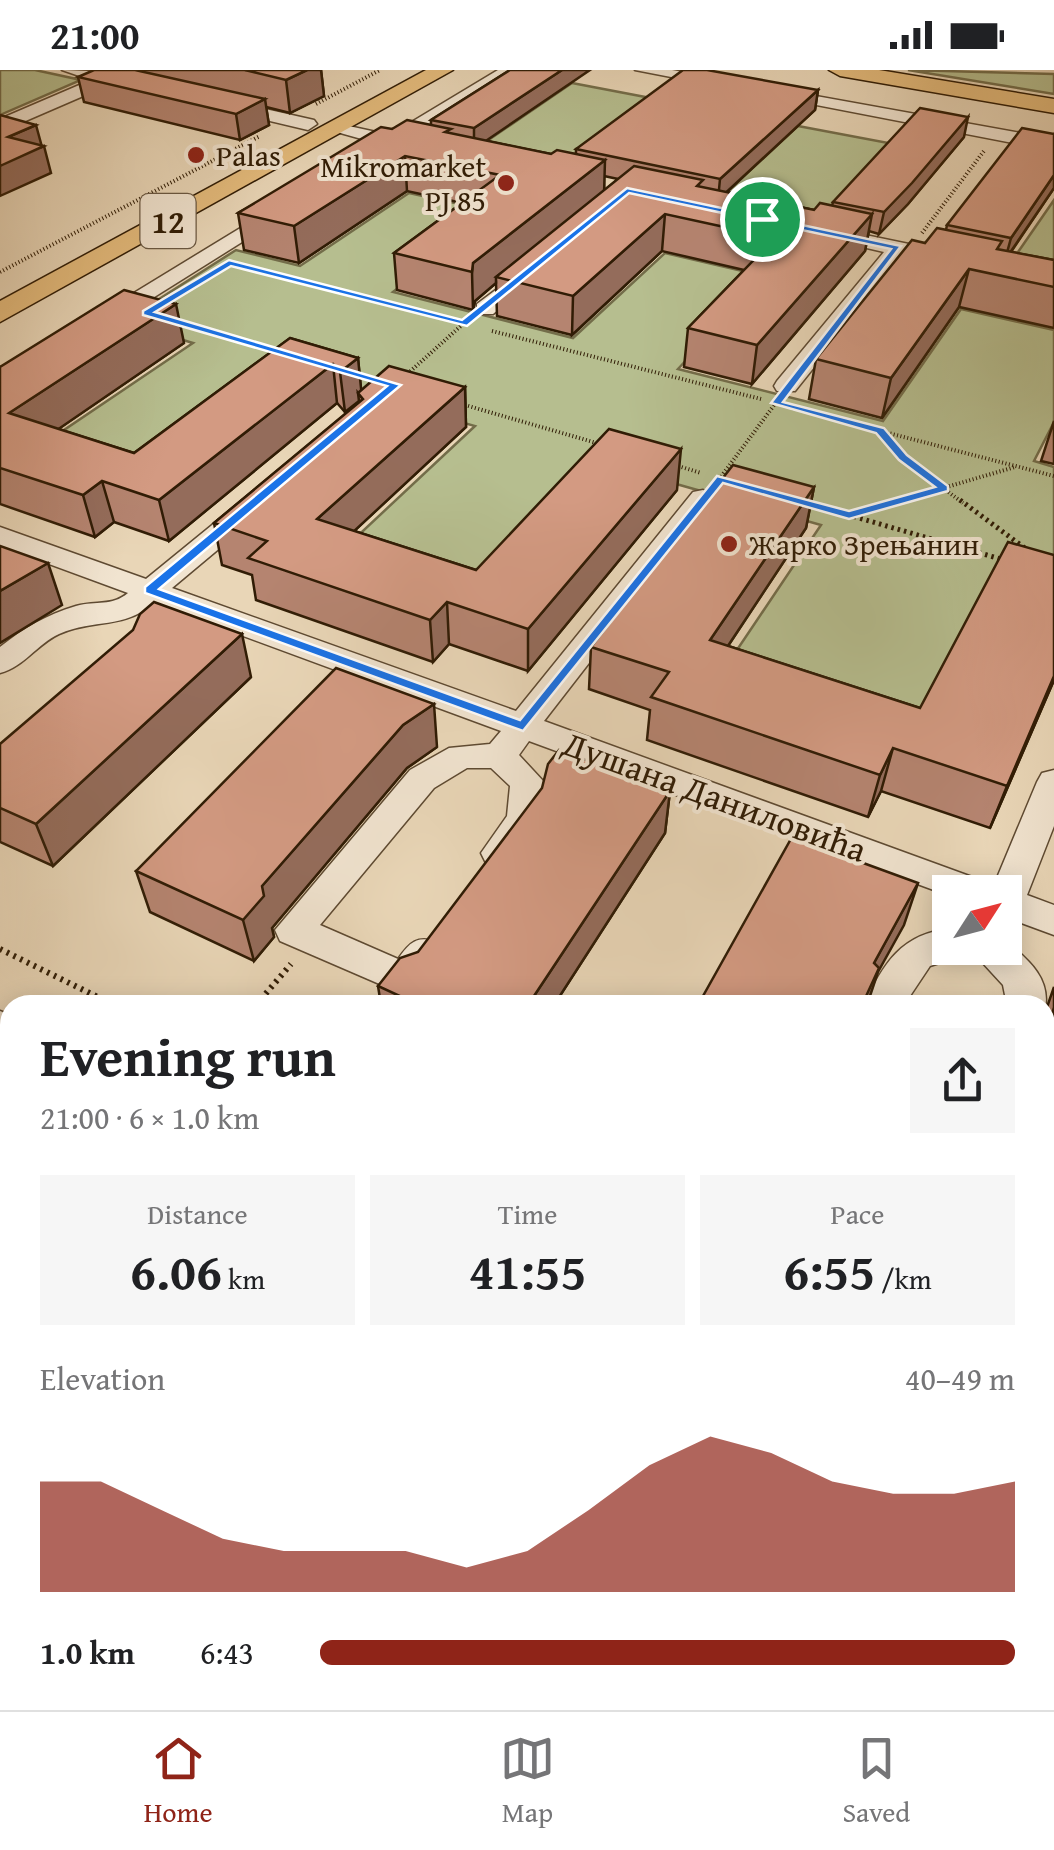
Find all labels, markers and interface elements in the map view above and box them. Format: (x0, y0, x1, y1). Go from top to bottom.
text: 21:00 (50, 7, 140, 63)
place label: Palas (216, 133, 281, 177)
marker: Palas (185, 144, 207, 166)
place label: Mikromarket PJ 85 (320, 144, 486, 222)
marker: Mikromarket PJ 85 (495, 172, 517, 194)
pin (720, 177, 805, 262)
icon: arrive (735, 192, 790, 247)
road number: 12 (140, 194, 196, 248)
place label: Жарко Зрењанин (748, 522, 979, 566)
marker: Жарко Зрењанин (718, 533, 740, 555)
street label: Душана Даниловића (555, 717, 874, 875)
north arrow (932, 875, 1022, 965)
map controls (932, 875, 1022, 965)
text: Evening run (40, 1016, 336, 1096)
button: share (910, 1028, 1015, 1133)
text: 21:00 · 6 × 1.0 km (40, 1094, 259, 1141)
text: Distance (147, 1193, 248, 1234)
text: Time (498, 1193, 557, 1234)
text: Pace (831, 1193, 884, 1234)
text: 6.06 (130, 1234, 222, 1307)
text: 41:55 (469, 1234, 586, 1307)
text: 6:55 (783, 1234, 875, 1307)
text: km (222, 1258, 265, 1299)
text: /km (875, 1258, 932, 1299)
text: Elevation (40, 1355, 165, 1402)
text: 40–49 m (905, 1355, 1015, 1402)
text: 1.0 km (40, 1629, 135, 1676)
text: 6:43 (200, 1629, 254, 1676)
tab: Home (144, 1731, 213, 1832)
tab: Map (500, 1731, 555, 1832)
tab: Saved (842, 1731, 910, 1832)

